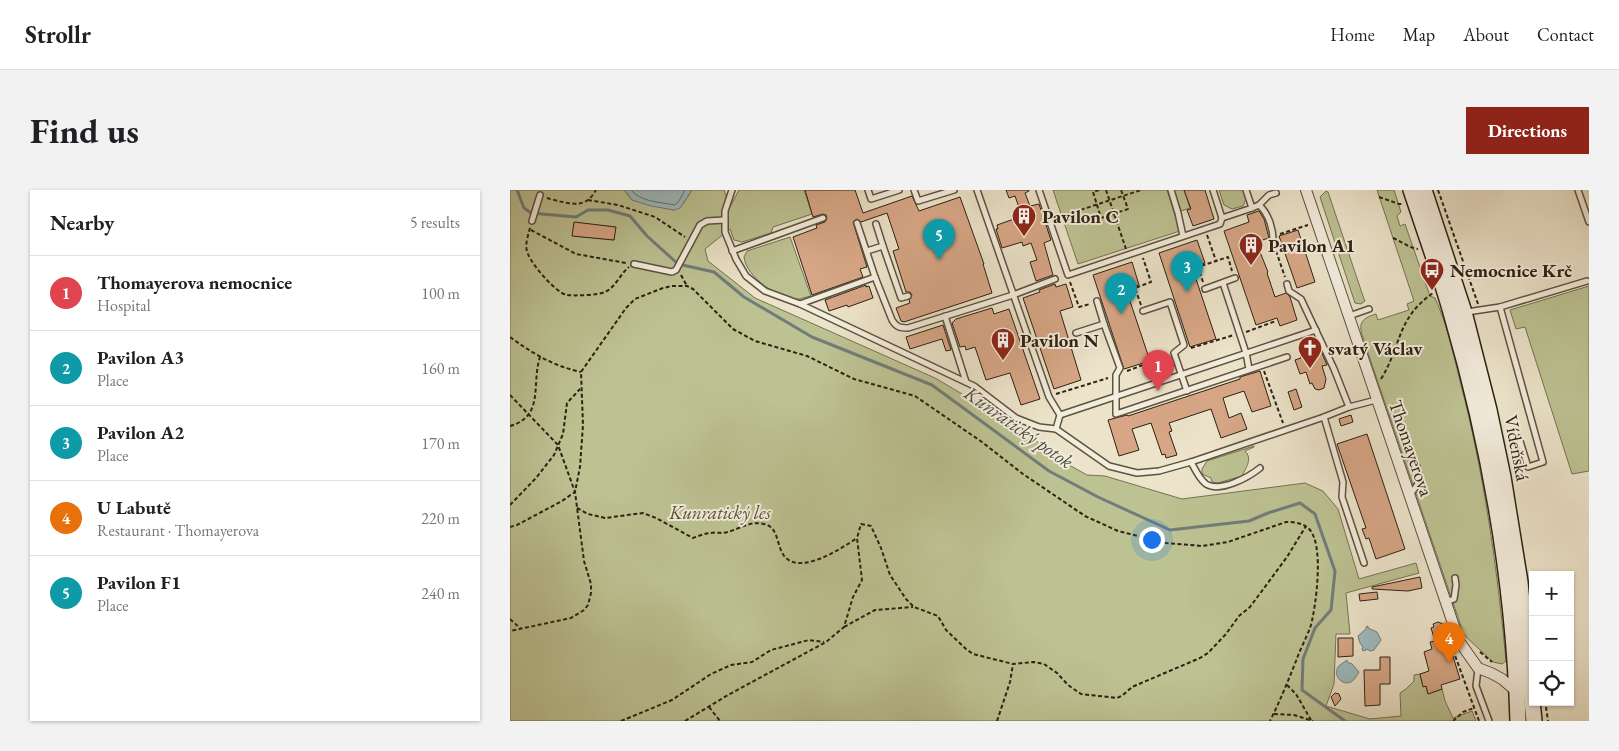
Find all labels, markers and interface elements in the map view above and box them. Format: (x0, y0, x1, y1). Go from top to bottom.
text: Strollr (25, 19, 91, 50)
text: Home (1330, 23, 1375, 46)
text: Map (1403, 23, 1435, 46)
text: About (1463, 23, 1509, 46)
text: Contact (1537, 23, 1594, 46)
button: Directions (1466, 107, 1589, 154)
text: Find us (30, 108, 139, 153)
building icon: Pavilon C (1011, 203, 1037, 237)
place label: Pavilon C (1042, 204, 1119, 229)
text: Nearby (50, 209, 114, 236)
text: 5 results (410, 212, 460, 233)
pin: 5 (923, 219, 955, 260)
building icon: Pavilon A1 (1238, 232, 1264, 266)
place label: Pavilon A1 (1268, 233, 1355, 258)
pin: 3 (1171, 251, 1203, 292)
bus stop icon: Nemocnice Krč (1419, 257, 1445, 291)
place label: Nemocnice Krč (1450, 258, 1572, 283)
text: Thomayerova nemocnice (97, 270, 292, 295)
pin: 2 (1105, 273, 1137, 314)
text: 1 (62, 283, 70, 304)
text: 100 m (421, 283, 460, 304)
text: Hospital (97, 295, 151, 316)
building icon: Pavilon N (990, 327, 1016, 361)
place label: Pavilon N (1020, 328, 1100, 353)
church icon: svatý Václav (1297, 335, 1323, 369)
place label: svatý Václav (1328, 336, 1423, 361)
text: Pavilon A3 (97, 345, 184, 370)
pin: 1 (1142, 350, 1174, 391)
text: 2 (62, 358, 70, 379)
text: 160 m (421, 358, 460, 379)
text: Place (97, 370, 129, 391)
water label: Kunratický potok (959, 379, 1079, 474)
street label: Thomayerova (1383, 396, 1439, 500)
street label: Vídeňská (1498, 413, 1536, 484)
text: Pavilon A2 (97, 420, 184, 445)
text: 3 (62, 433, 70, 454)
text: 170 m (421, 433, 460, 454)
text: Place (97, 445, 129, 466)
text: U Labutě (97, 495, 171, 520)
park label: Kunratický les (668, 500, 772, 525)
text: 4 (62, 508, 70, 529)
text: 220 m (421, 508, 460, 529)
text: Restaurant · Thomayerova (97, 520, 259, 541)
your location (1139, 527, 1165, 553)
text: Pavilon F1 (97, 570, 181, 595)
map controls (1529, 571, 1574, 706)
button: + (1529, 571, 1574, 616)
text: 5 (62, 583, 70, 604)
text: 240 m (421, 583, 460, 604)
text: Place (97, 595, 129, 616)
button: − (1529, 616, 1574, 661)
pin: 4 (1433, 622, 1465, 663)
button: locate (1529, 661, 1574, 706)

